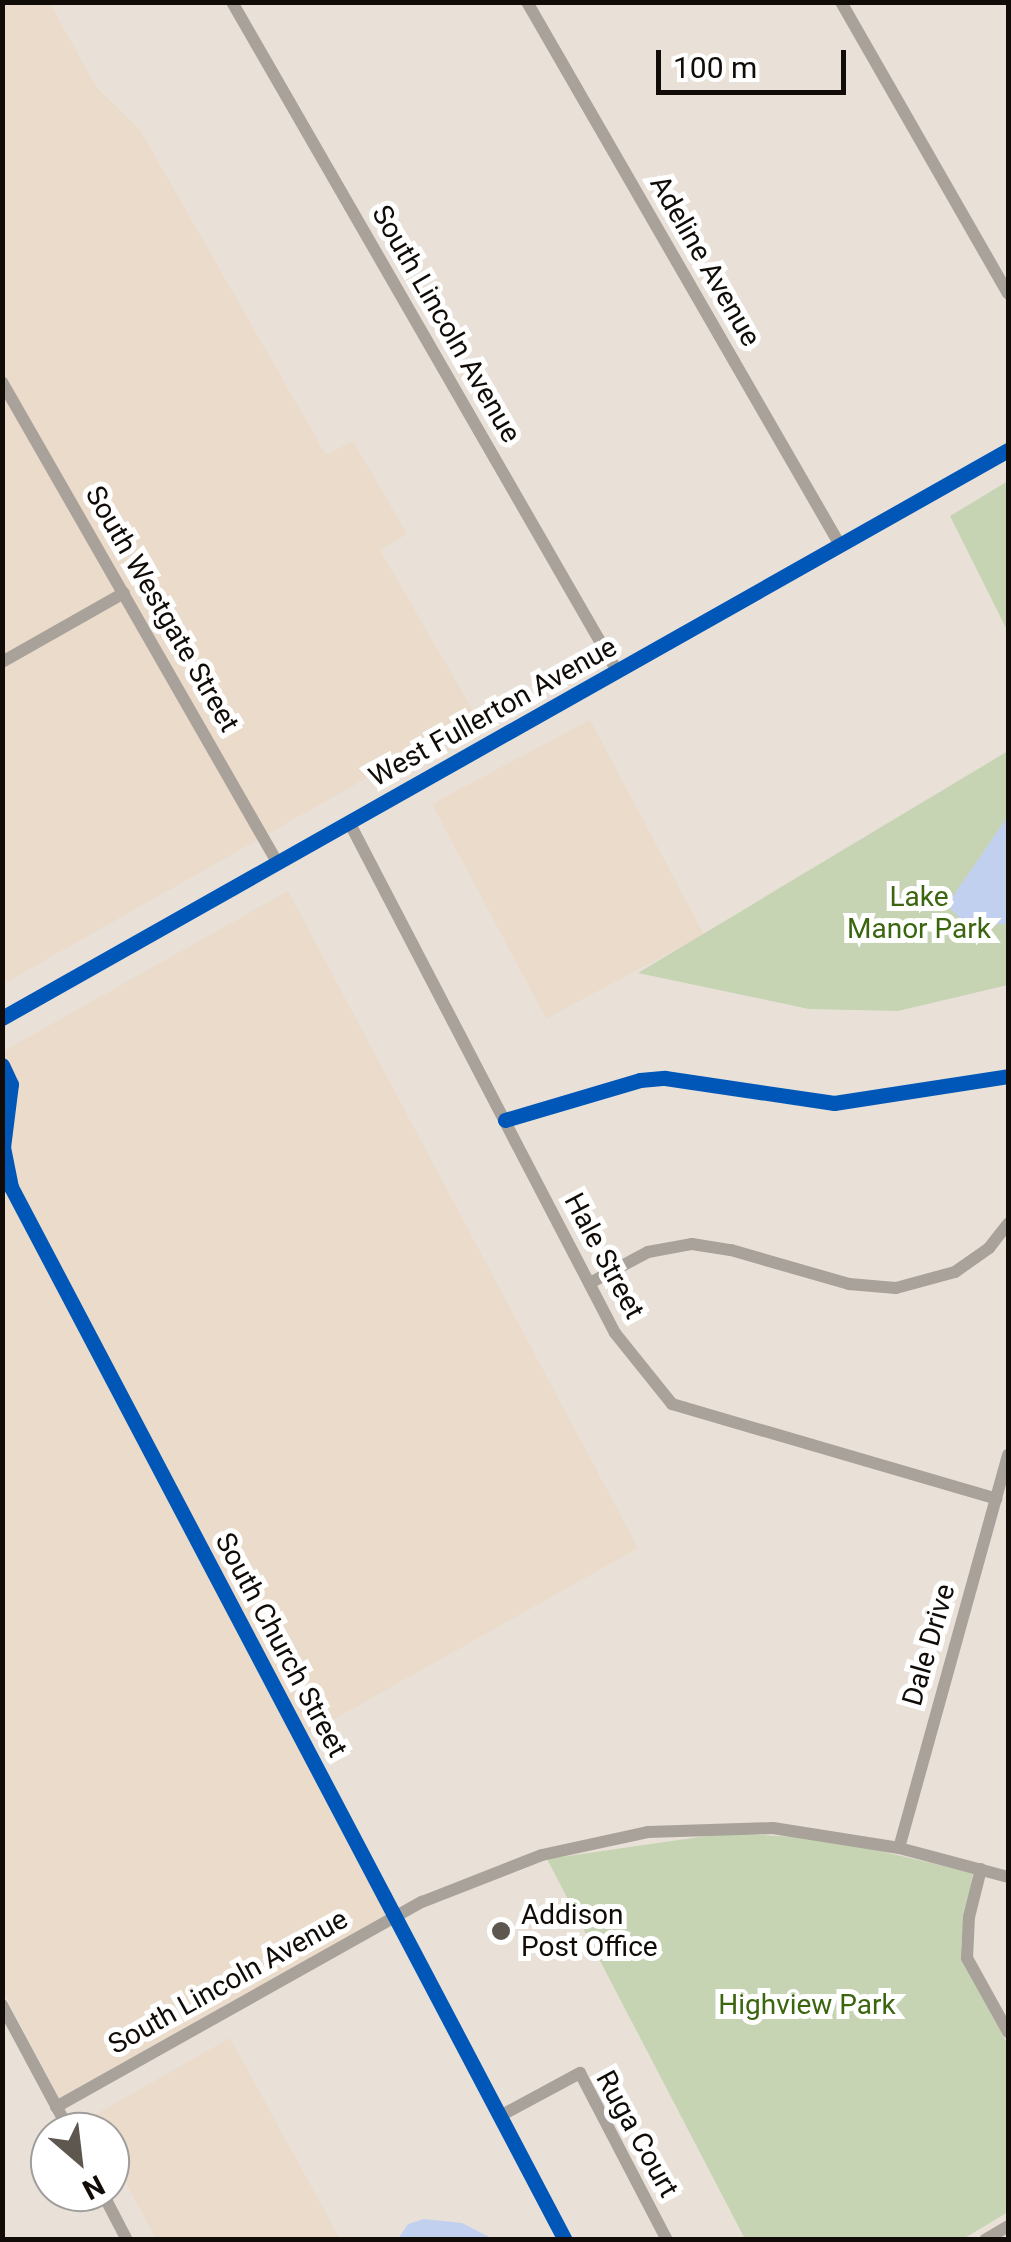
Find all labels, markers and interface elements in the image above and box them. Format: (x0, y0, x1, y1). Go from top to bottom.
scale bar (661, 30, 851, 92)
text: 100 m (673, 50, 757, 85)
street label: Adeline Avenue (643, 170, 767, 352)
street label: South Lincoln Avenue (364, 199, 528, 449)
street label: South Westgate Street (78, 480, 246, 738)
street label: West Fullerton Avenue (363, 630, 623, 794)
park label: Lake Manor Park (847, 880, 991, 946)
street label: Hale Street (557, 1187, 651, 1325)
street label: South Church Street (208, 1527, 354, 1763)
street label: Dale Drive (896, 1580, 962, 1710)
place label: Addison Post Office (521, 1898, 658, 1964)
street label: South Lincoln Avenue (103, 1902, 353, 2062)
marker: Addison Post Office (490, 1920, 512, 1942)
park label: Highview Park (718, 1988, 896, 2022)
street label: Ruga Court (588, 2065, 686, 2203)
north arrow (30, 2112, 130, 2212)
text: N (77, 2168, 110, 2206)

